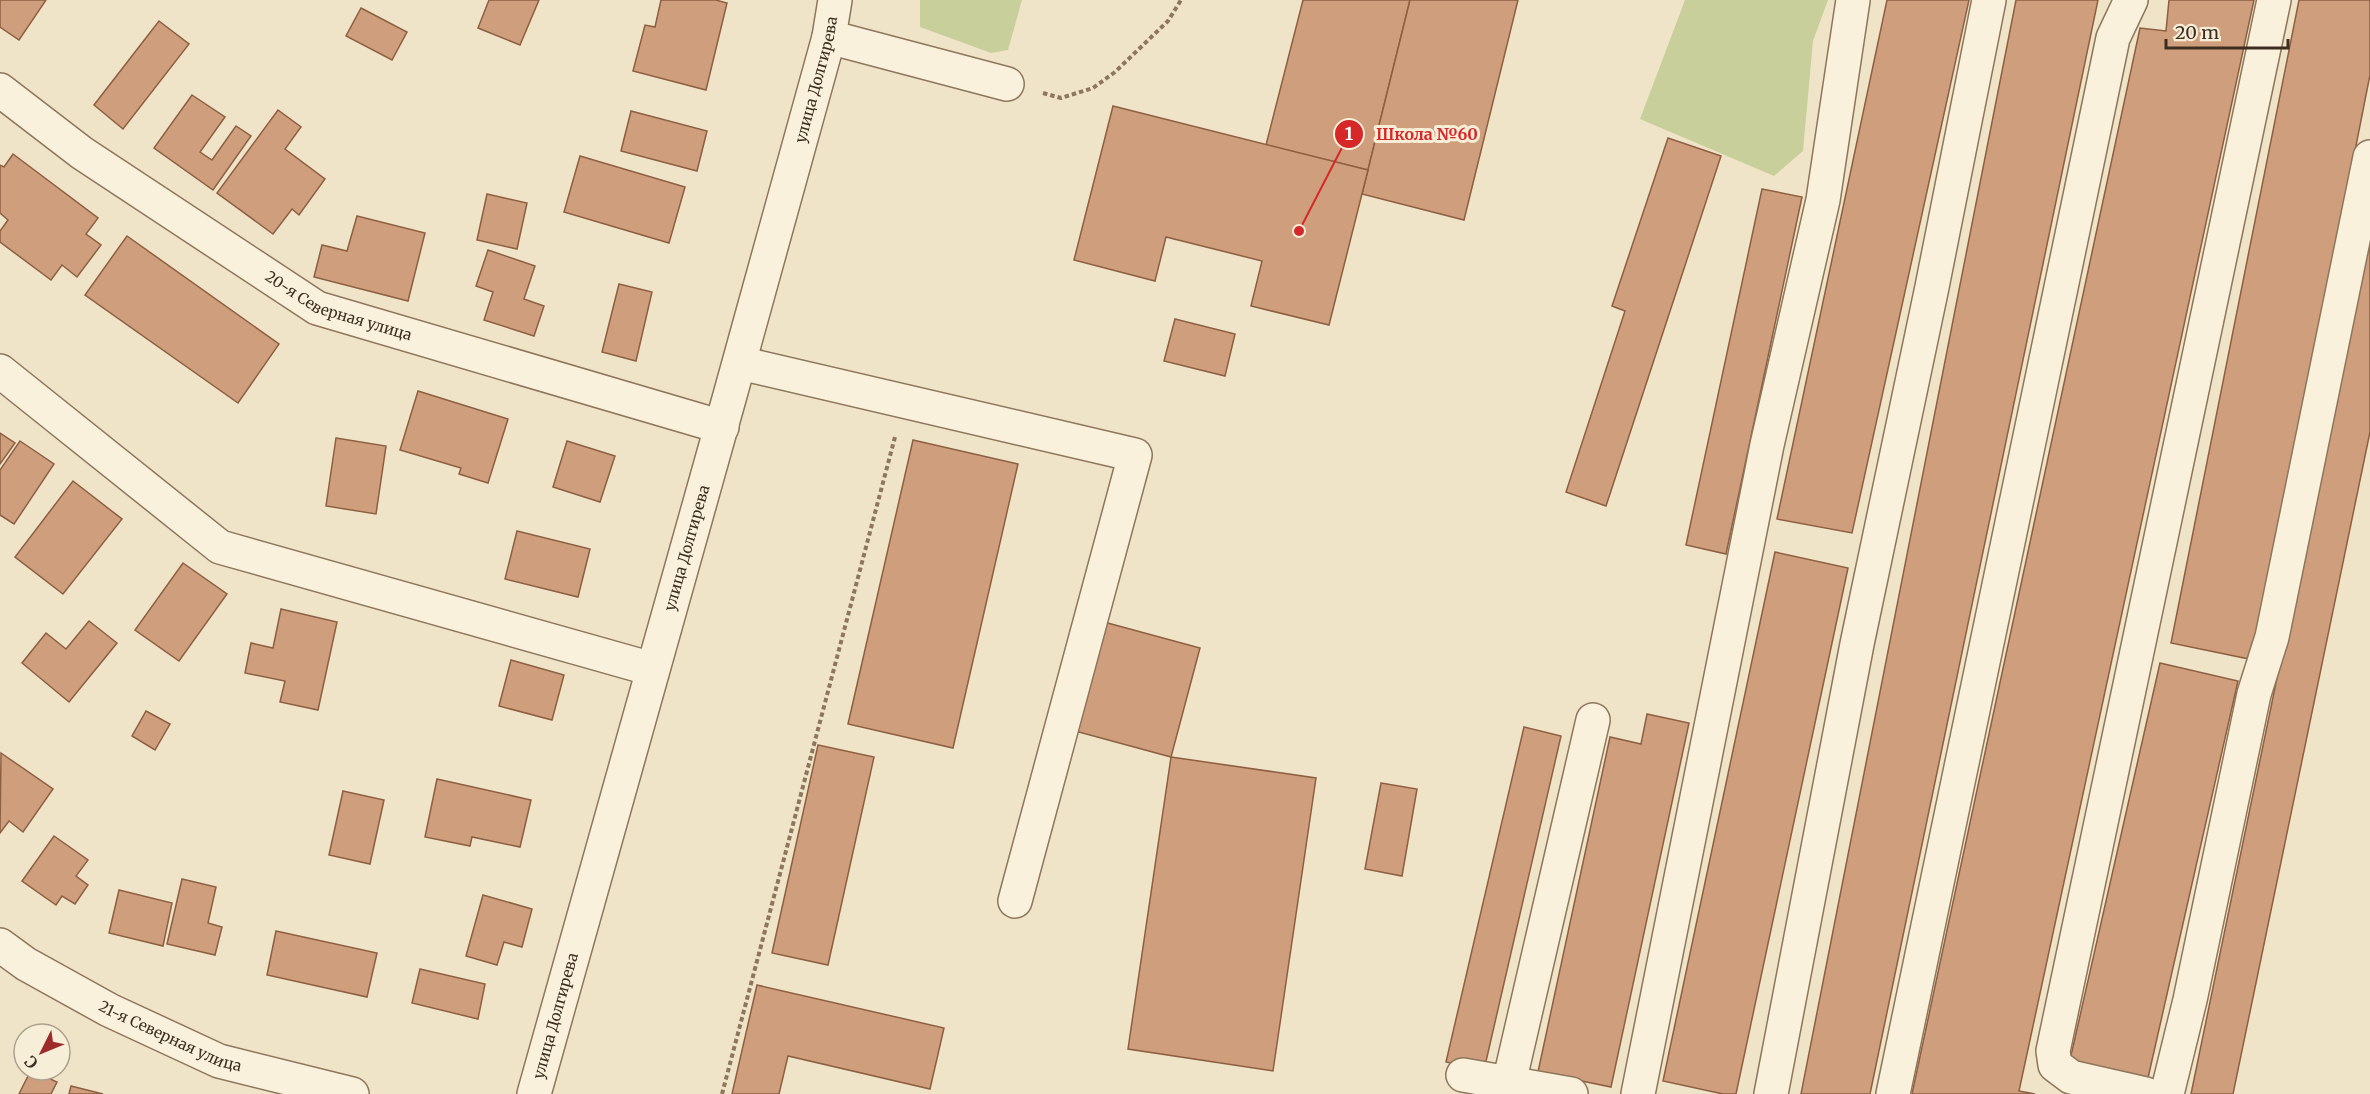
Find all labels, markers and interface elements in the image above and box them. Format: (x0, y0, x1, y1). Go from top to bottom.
scale bar (2166, 12, 2288, 50)
street label: улица Долгирева (790, 15, 841, 145)
text: 20 m (2175, 21, 2219, 44)
callout: Школа №60 (1334, 117, 1490, 151)
text: 1 (1345, 122, 1353, 145)
text: Школа №60 (1376, 124, 1478, 144)
street label: 20-я Северная улица (262, 266, 414, 344)
street label: улица Долгирева (660, 483, 713, 613)
street label: улица Долгирева (529, 950, 582, 1081)
street label: 21-я Северная улица (96, 996, 244, 1075)
north arrow (12, 1022, 72, 1082)
text: С (20, 1052, 42, 1073)

